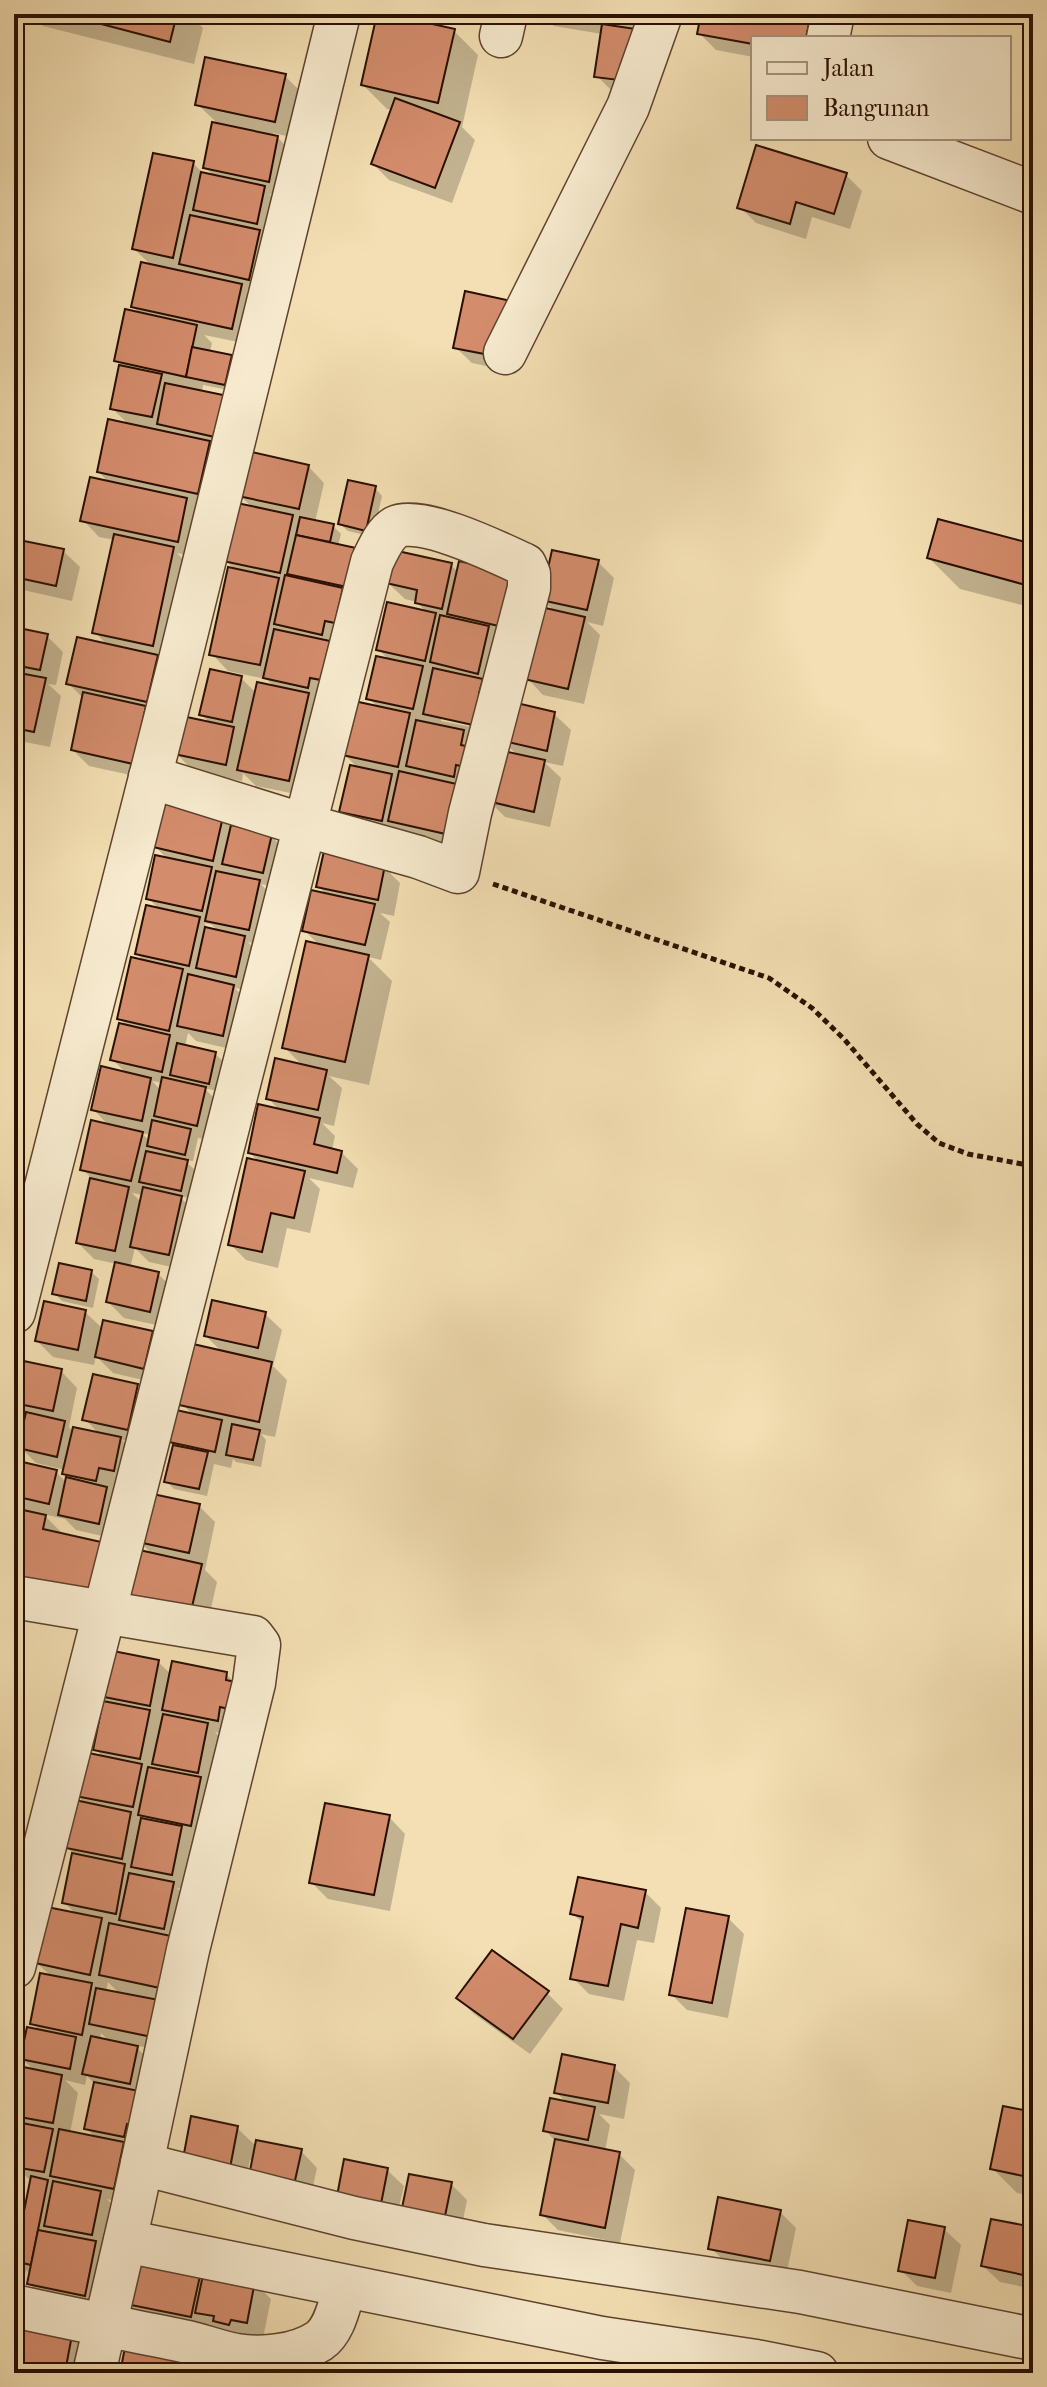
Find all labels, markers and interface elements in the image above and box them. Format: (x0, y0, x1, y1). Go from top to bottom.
legend (751, 36, 1011, 140)
text: Jalan (821, 54, 874, 82)
text: Bangunan (823, 94, 929, 122)

